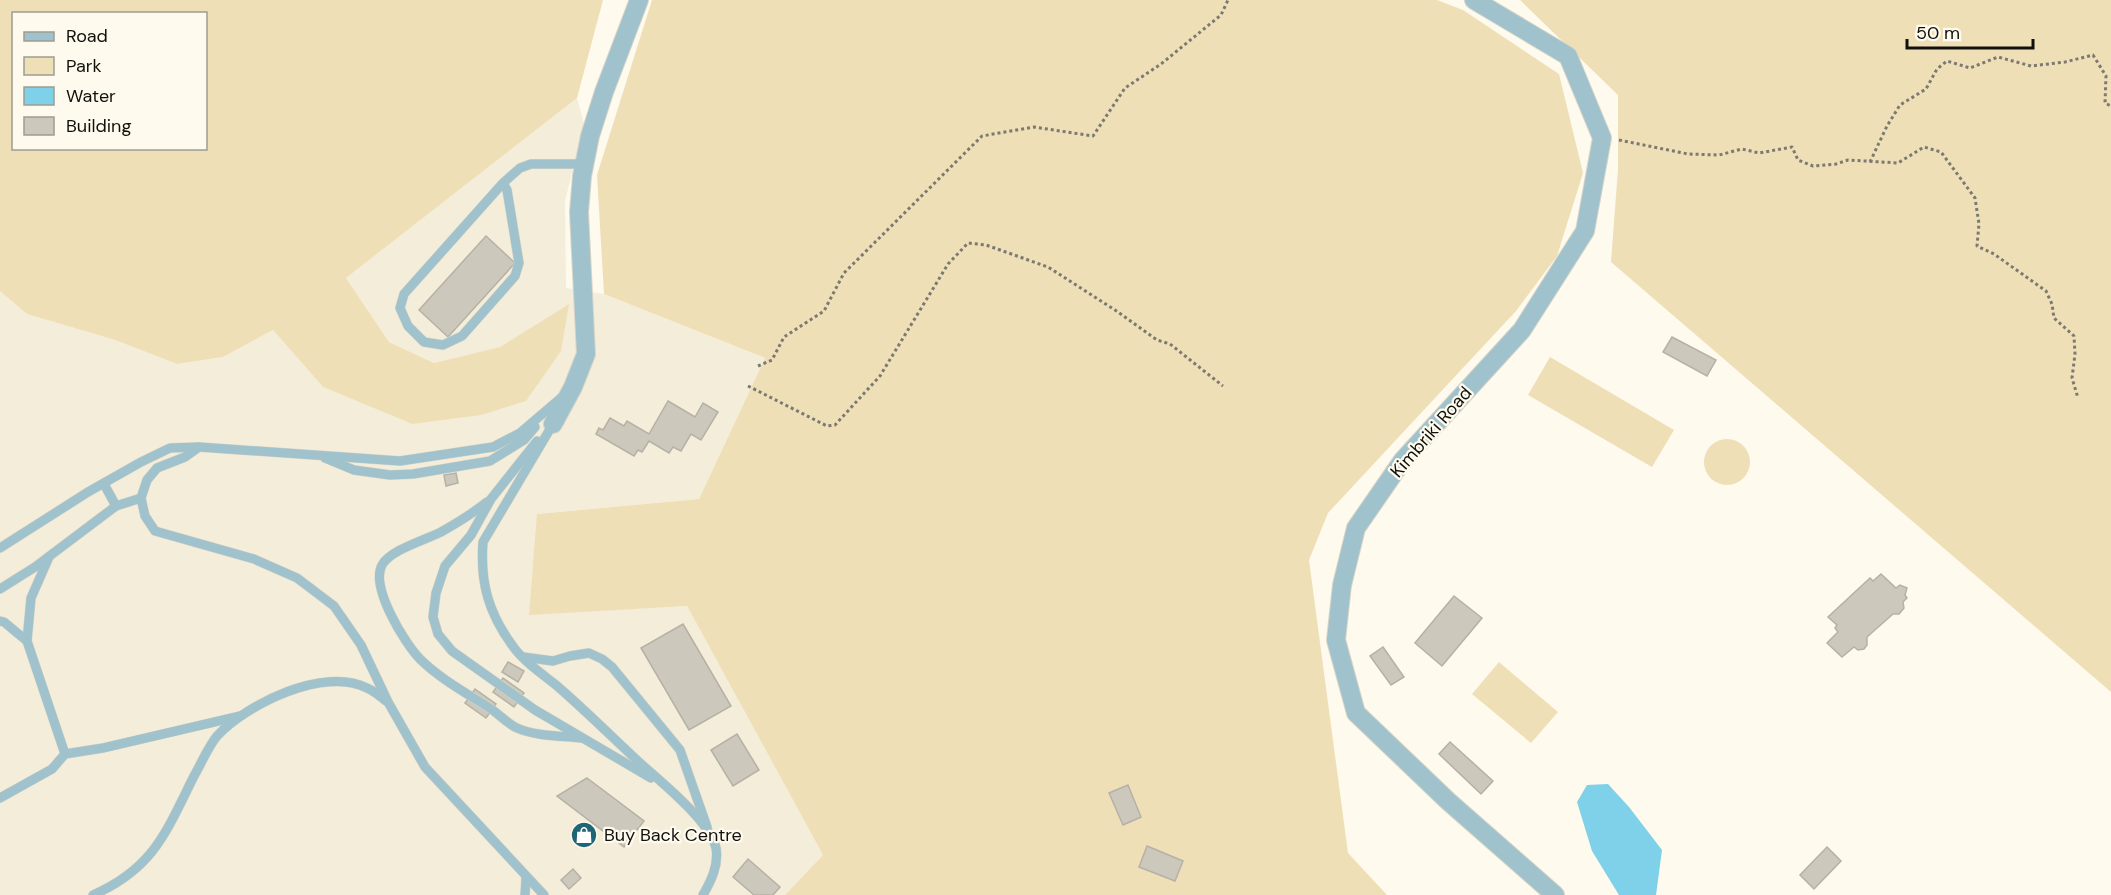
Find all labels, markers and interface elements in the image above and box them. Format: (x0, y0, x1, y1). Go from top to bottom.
legend (12, 12, 207, 150)
scale bar (1907, 12, 2033, 50)
text: 50 m (1916, 21, 1960, 45)
text: Road (66, 24, 108, 48)
text: Park (66, 54, 102, 78)
text: Water (66, 84, 116, 108)
text: Building (66, 114, 131, 138)
street label: Kimbriki Road (1385, 381, 1477, 483)
shop icon: Buy Back Centre (569, 820, 599, 850)
place label: Buy Back Centre (604, 823, 742, 847)

